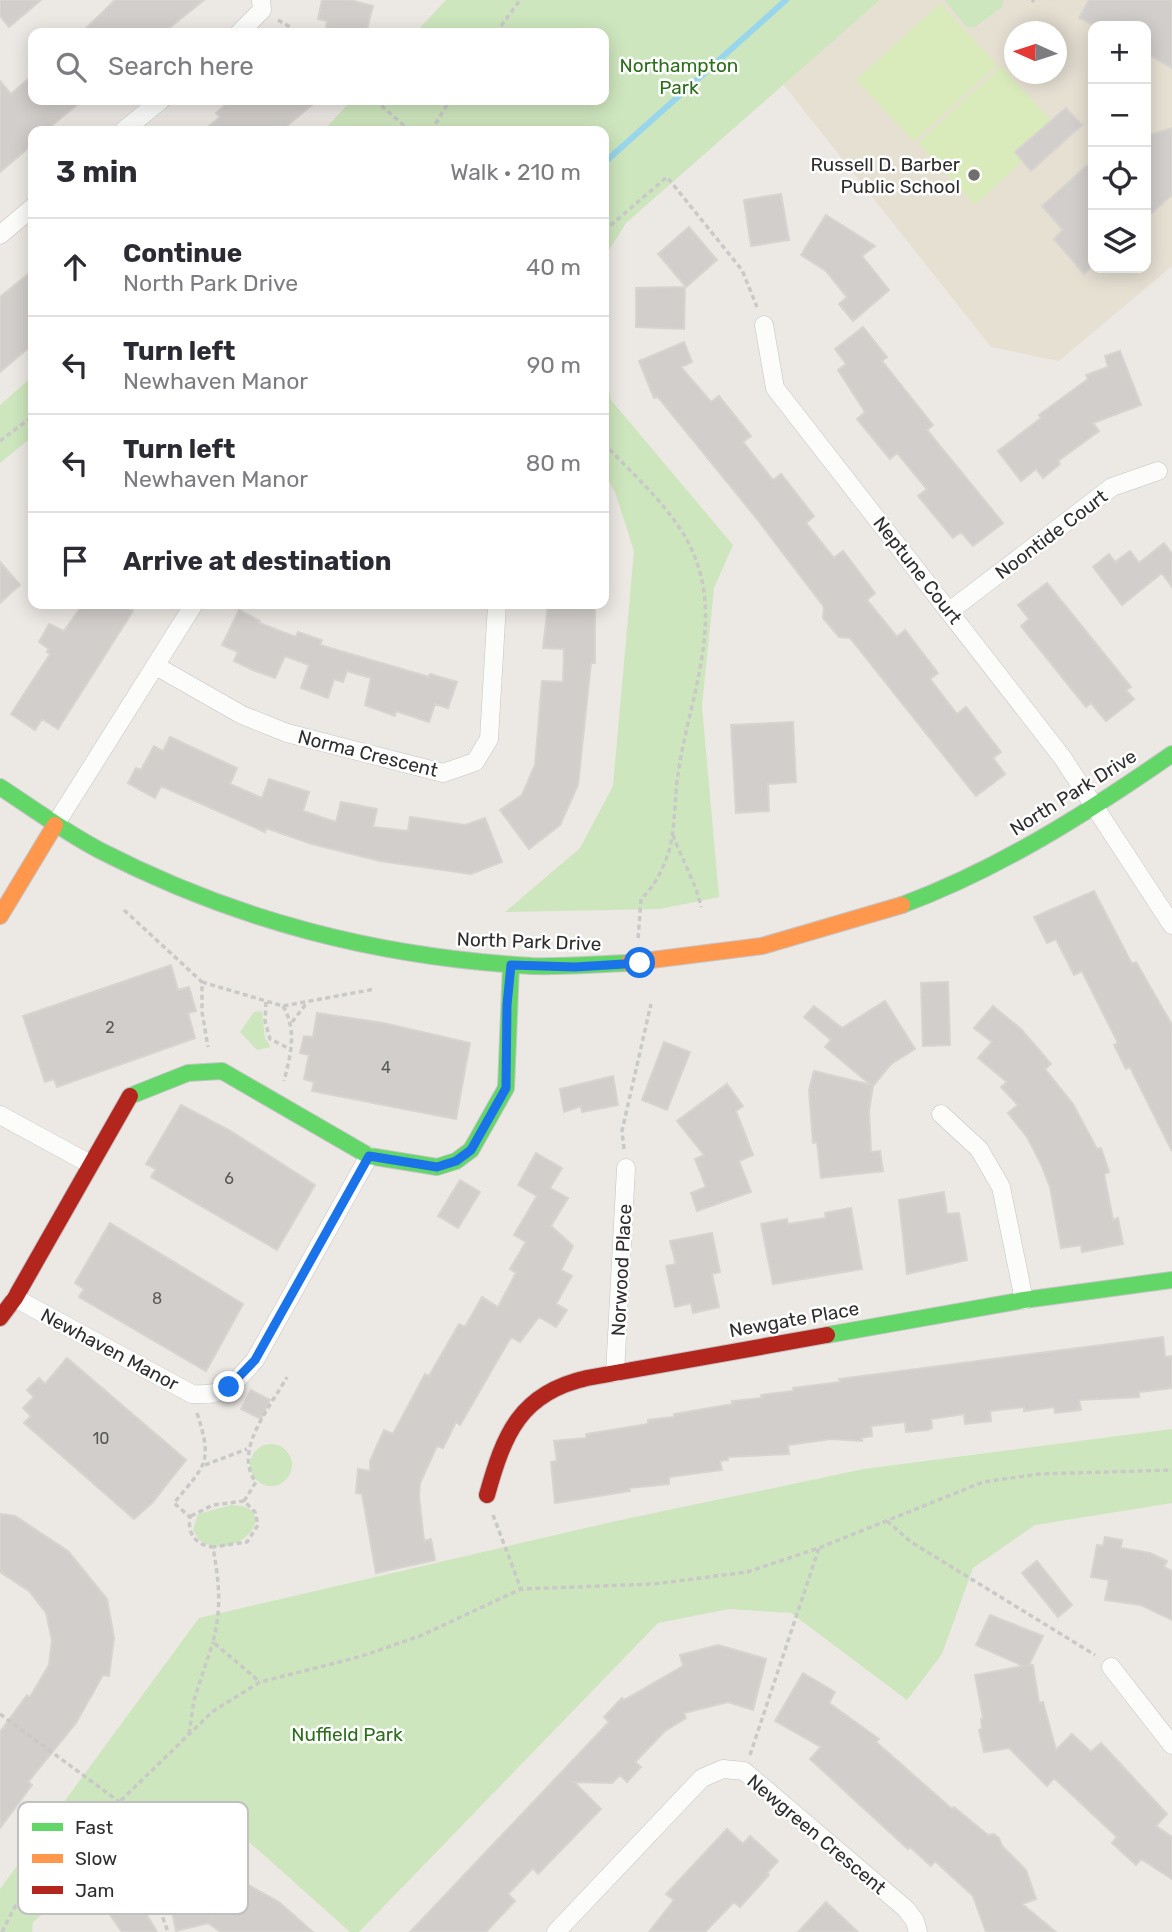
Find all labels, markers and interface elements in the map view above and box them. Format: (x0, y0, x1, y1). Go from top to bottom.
north arrow (1004, 21, 1067, 84)
map controls (1088, 21, 1151, 273)
button: + (1088, 21, 1151, 84)
search box (28, 28, 609, 105)
icon: search (52, 48, 90, 86)
text: Search here (108, 51, 254, 82)
park label: Northampton Park (620, 54, 738, 99)
button: − (1088, 84, 1151, 147)
button: locate (1088, 147, 1151, 210)
place label: Russell D. Barber Public School (810, 153, 961, 198)
text: 3 min (56, 154, 138, 190)
text: Walk · 210 m (450, 158, 581, 186)
marker: Russell D. Barber Public School (966, 167, 982, 183)
button: layers (1088, 210, 1151, 273)
text: Continue (123, 238, 242, 269)
icon: ahead (56, 248, 94, 286)
text: 40 m (526, 253, 581, 281)
text: North Park Drive (123, 269, 298, 297)
text: Turn left (123, 336, 235, 367)
icon: left (56, 346, 94, 384)
text: 90 m (527, 351, 581, 379)
text: Newhaven Manor (123, 367, 308, 395)
text: Turn left (123, 434, 235, 465)
icon: left (56, 444, 94, 482)
text: 80 m (526, 449, 581, 477)
text: Newhaven Manor (123, 465, 308, 493)
street label: Noontide Court (991, 484, 1112, 584)
street label: Neptune Court (868, 512, 967, 629)
icon: arrive (56, 542, 94, 580)
text: Arrive at destination (123, 546, 391, 577)
street label: Norma Crescent (296, 725, 441, 782)
street label: North Park Drive (1006, 744, 1141, 841)
street label: North Park Drive (456, 927, 602, 956)
route start (624, 947, 655, 978)
house number: 2 (105, 1018, 115, 1037)
house number: 4 (381, 1058, 391, 1077)
house number: 6 (224, 1169, 234, 1188)
street label: Norwood Place (607, 1203, 636, 1337)
house number: 8 (152, 1289, 162, 1308)
street label: Newgate Place (727, 1297, 861, 1342)
street label: Newhaven Manor (37, 1303, 183, 1396)
route end (213, 1371, 244, 1402)
house number: 10 (92, 1429, 110, 1448)
park label: Nuffield Park (291, 1723, 403, 1746)
street label: Newgreen Crescent (743, 1770, 891, 1900)
legend (18, 1802, 248, 1914)
text: Fast (75, 1816, 114, 1839)
text: Slow (75, 1847, 117, 1870)
text: Jam (75, 1879, 114, 1902)

